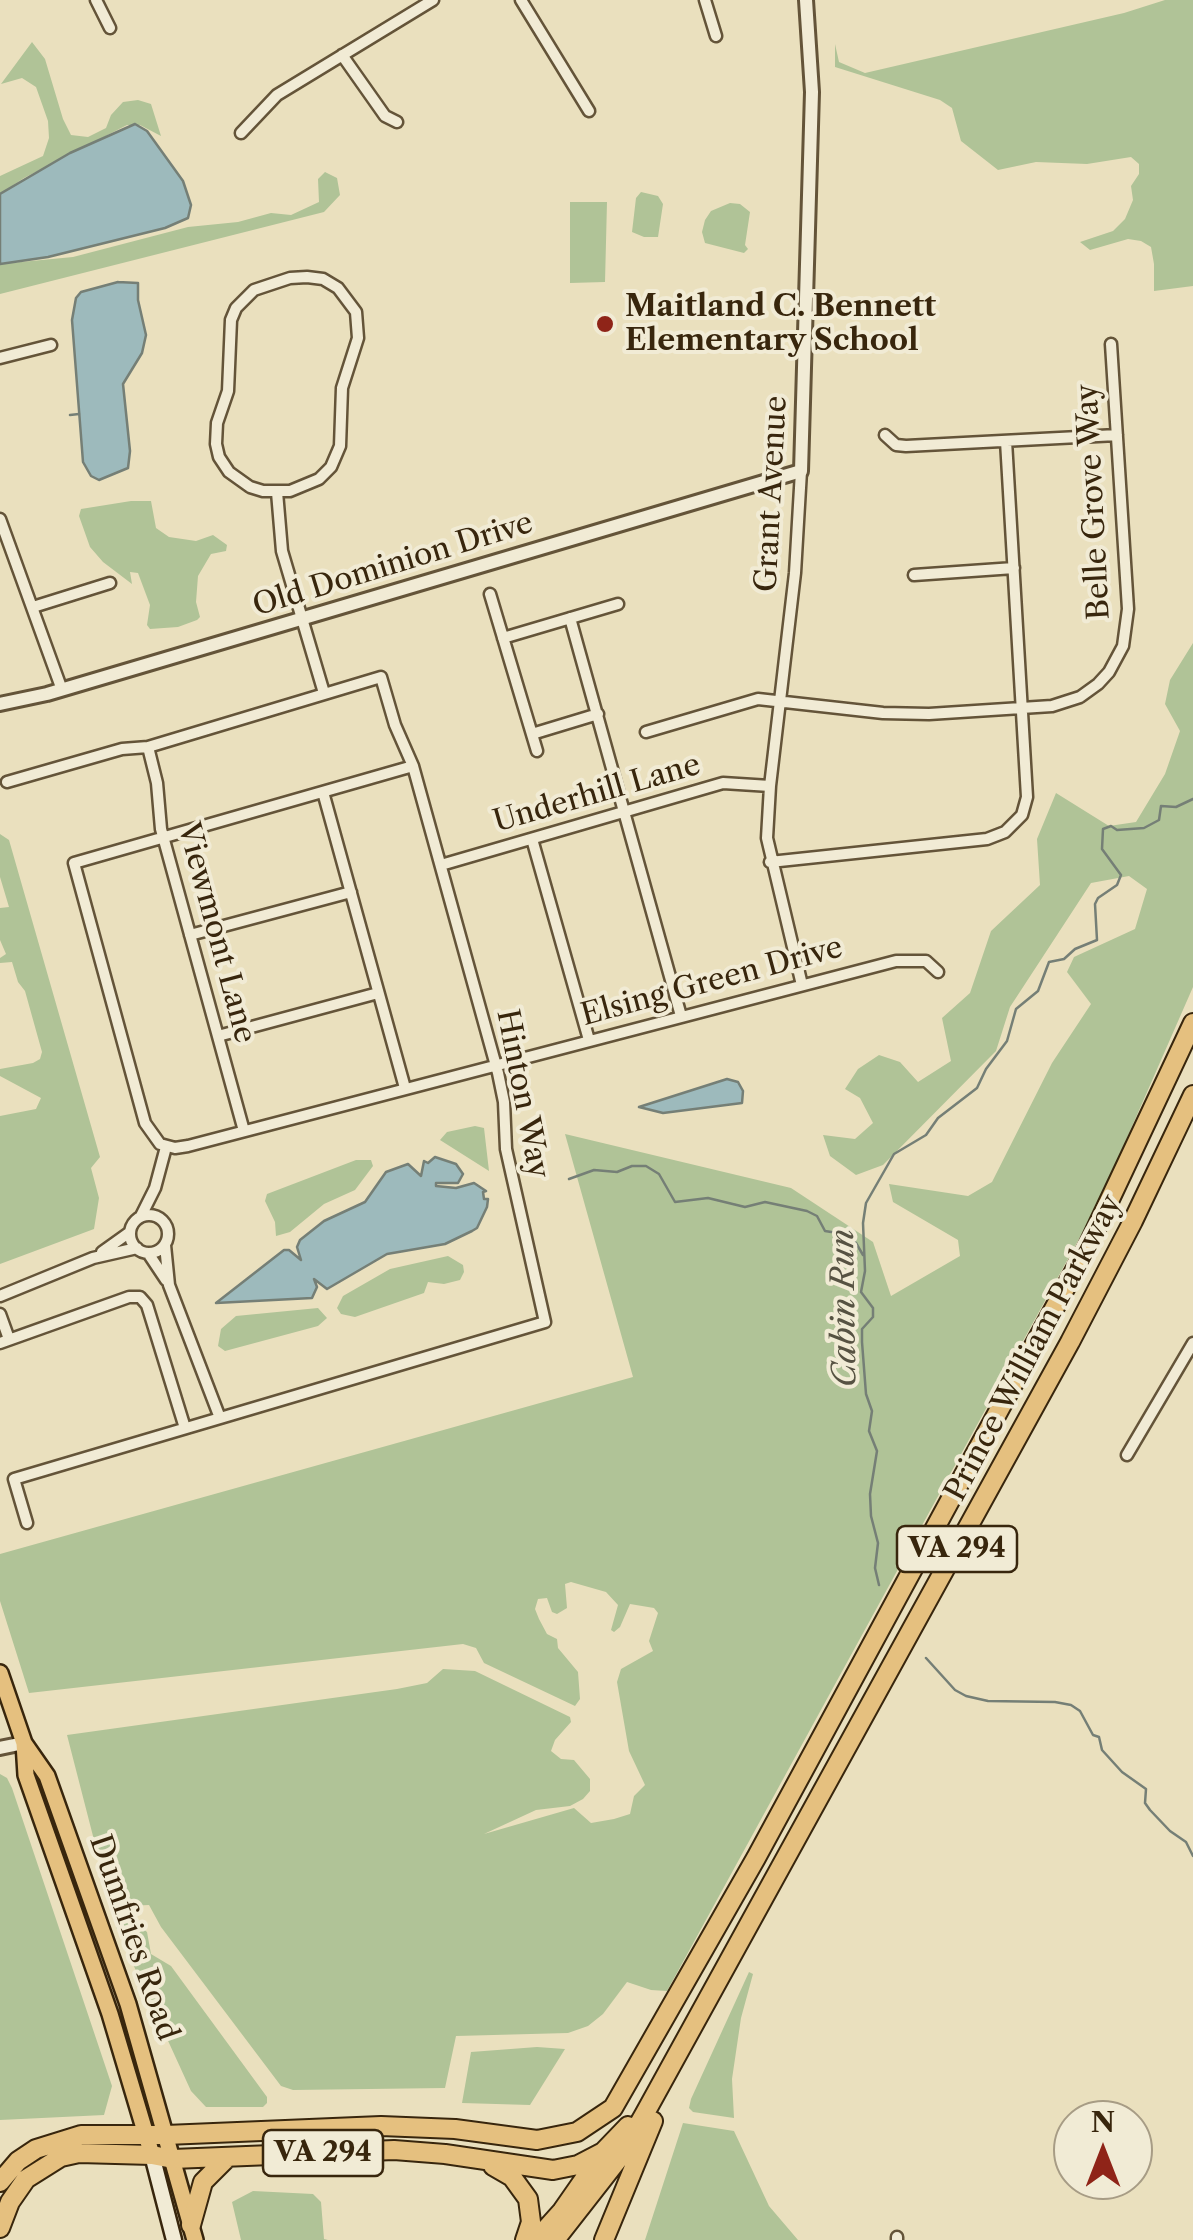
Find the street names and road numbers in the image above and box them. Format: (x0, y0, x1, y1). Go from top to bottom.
street label: Belle Grove Way (1070, 383, 1118, 621)
street label: Grant Avenue (749, 395, 795, 593)
street label: Old Dominion Drive (249, 505, 537, 625)
street label: Underhill Lane (489, 747, 705, 841)
street label: Viewmont Lane (169, 819, 263, 1047)
street label: Elsing Green Drive (577, 930, 847, 1034)
street label: Hinton Way (488, 1006, 556, 1182)
street label: Prince William Parkway (938, 1189, 1130, 1507)
road number: VA 294 (897, 1526, 1017, 1572)
street label: Dumfries Road (81, 1830, 185, 2046)
road number: VA 294 (263, 2130, 383, 2176)

